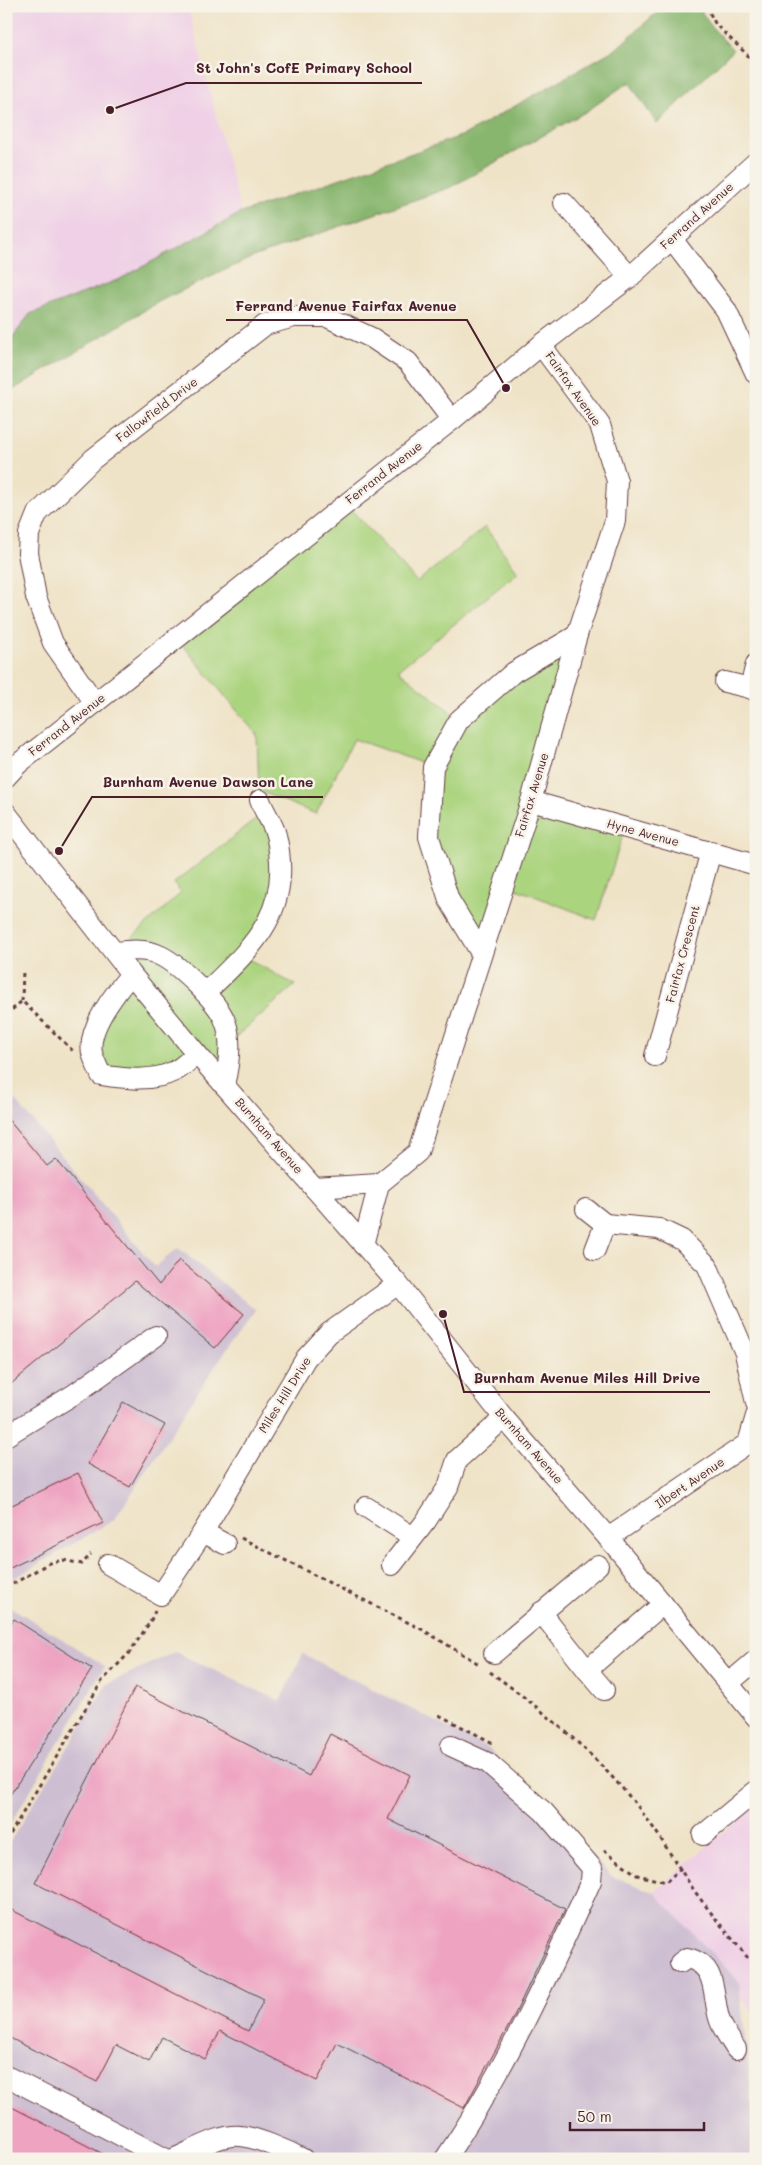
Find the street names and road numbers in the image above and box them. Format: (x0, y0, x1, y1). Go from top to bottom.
street label: Ferrand Avenue (656, 178, 736, 252)
street label: Fairfax Avenue (542, 348, 605, 429)
street label: Fallowfield Drive (112, 373, 201, 445)
street label: Ferrand Avenue (342, 437, 425, 507)
street label: Ferrand Avenue (25, 689, 108, 759)
street label: Fairfax Avenue (511, 751, 551, 839)
street label: Hyne Avenue (605, 815, 681, 849)
street label: Fairfax Crescent (661, 903, 703, 1004)
street label: Burnham Avenue (232, 1094, 307, 1177)
street label: Miles Hill Drive (254, 1353, 314, 1436)
street label: Burnham Avenue (492, 1404, 567, 1487)
street label: Ilbert Avenue (652, 1453, 727, 1511)

